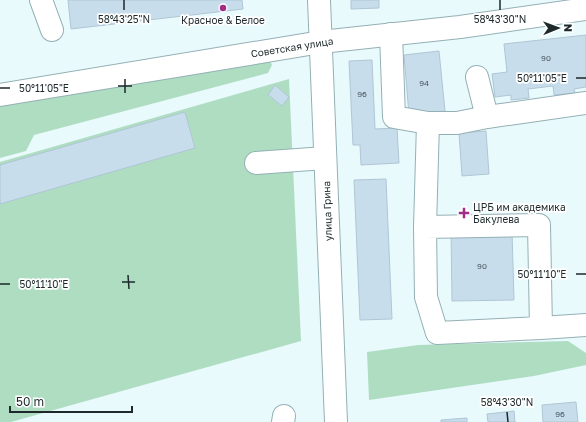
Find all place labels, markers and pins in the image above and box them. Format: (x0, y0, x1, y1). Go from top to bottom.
marker: Красное & Белое (218, 3, 228, 13)
place label: Красное & Белое (181, 14, 265, 26)
place label: ЦРБ им академика Бакулева (473, 201, 566, 225)
marker: ЦРБ им академика Бакулева (458, 207, 470, 219)

